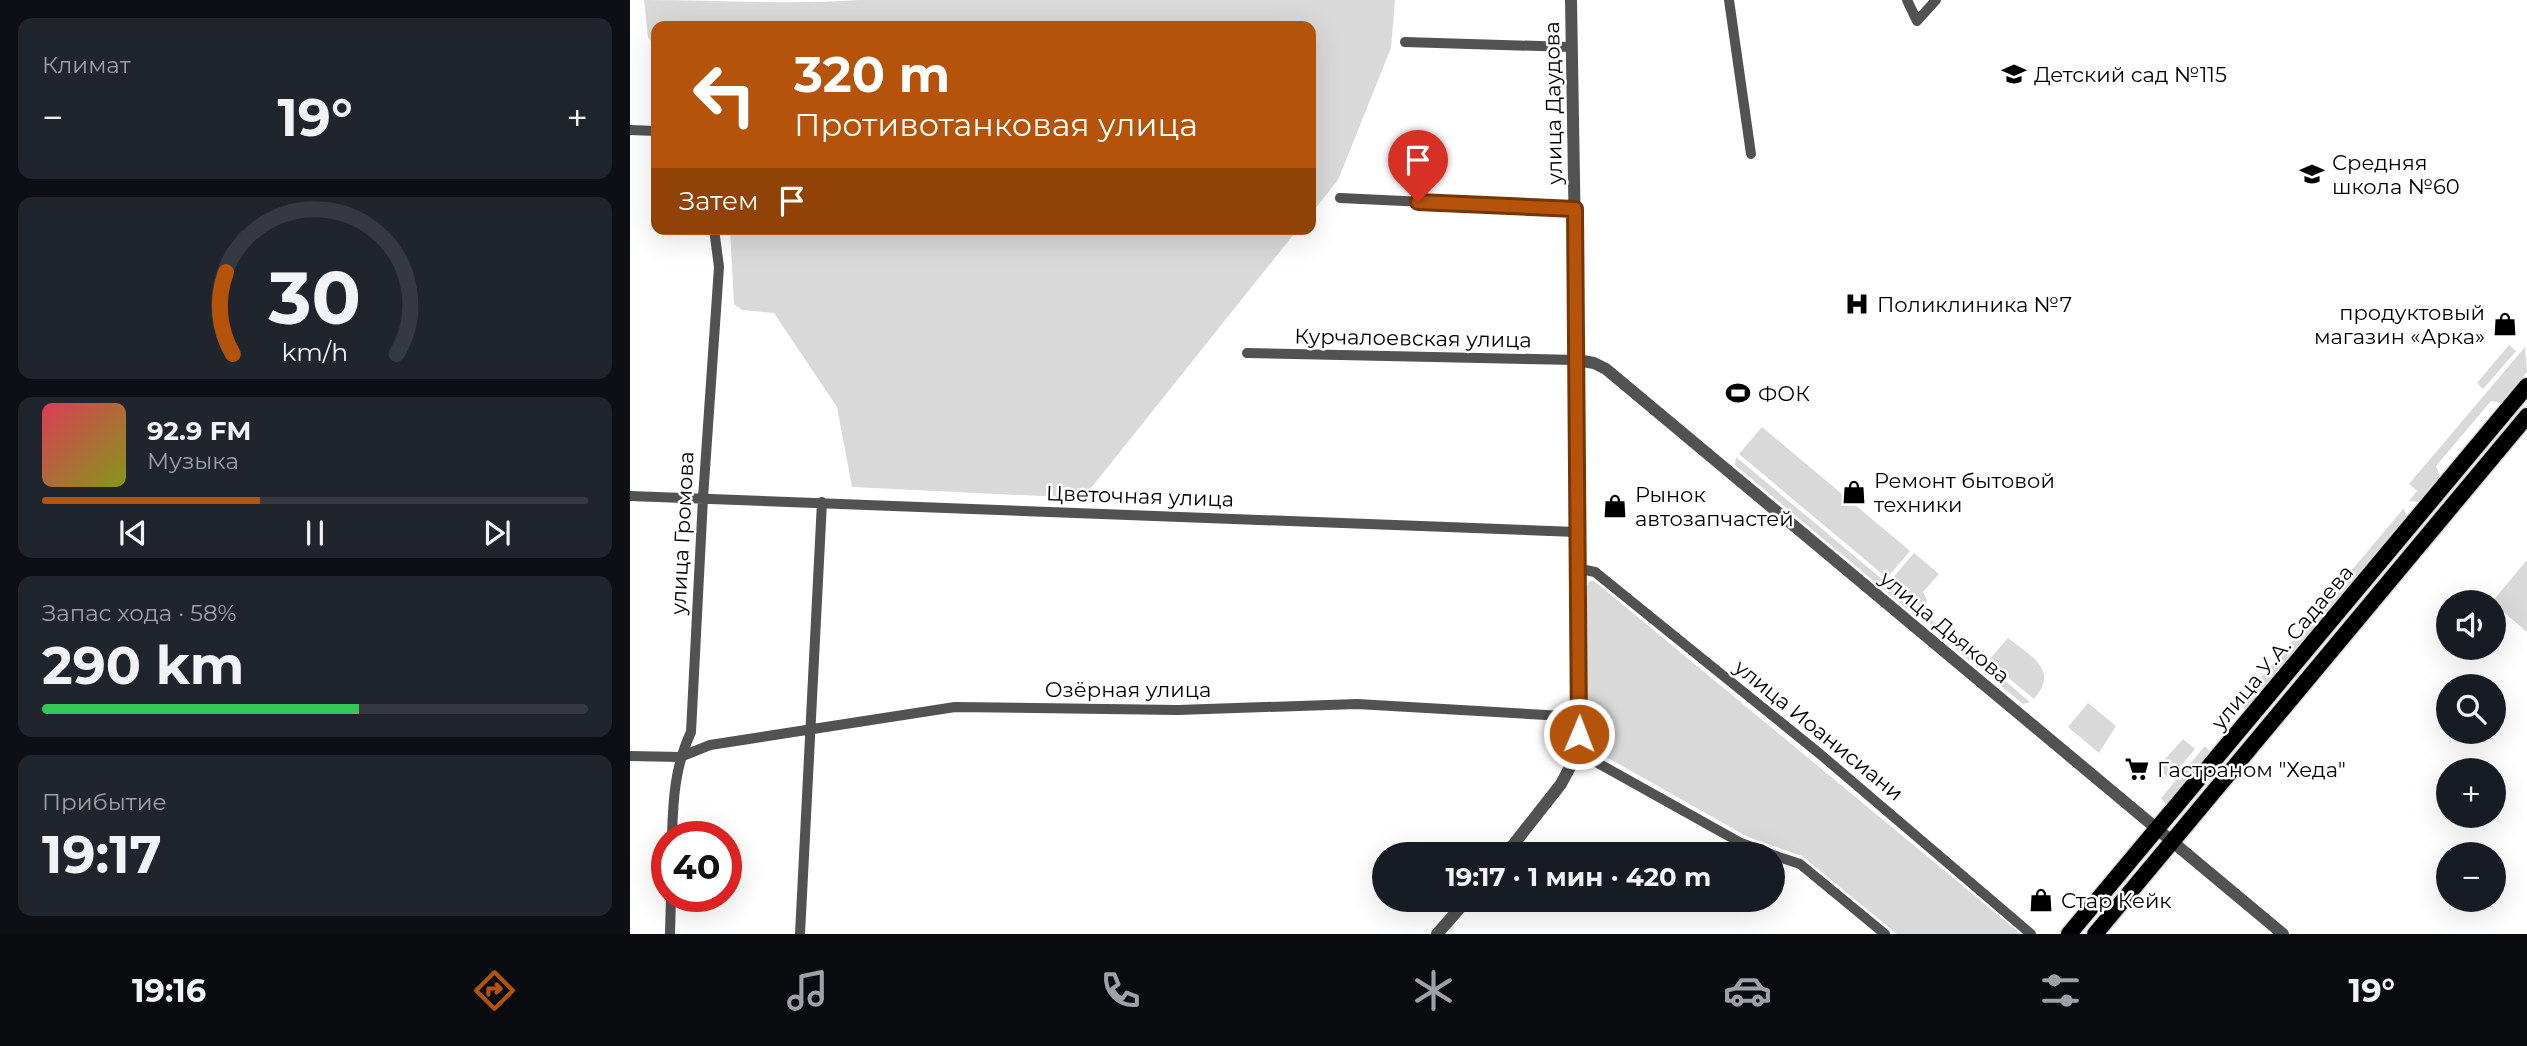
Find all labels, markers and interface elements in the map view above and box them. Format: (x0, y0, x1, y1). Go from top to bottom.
street label: улица Даудова (1539, 21, 1567, 186)
text: 320 m (794, 45, 950, 104)
icon: left (679, 49, 770, 140)
text: Климат (42, 51, 131, 79)
school or university icon: Детский сад №115 (2000, 60, 2028, 88)
place label: Детский сад №115 (2034, 62, 2227, 87)
text: 19° (277, 86, 353, 149)
text: − (42, 94, 64, 141)
text: + (566, 94, 588, 141)
text: Противотанковая улица (794, 105, 1198, 144)
pin (1388, 130, 1448, 202)
icon: arrive (1399, 141, 1437, 179)
place label: Средняя школа №60 (2332, 150, 2460, 199)
school or university icon: Средняя школа №60 (2298, 160, 2326, 188)
icon: arrive (773, 182, 811, 220)
text: Затем (679, 185, 759, 217)
text: 30 (268, 254, 361, 342)
hospital icon: Поликлиника №7 (1843, 290, 1871, 318)
place label: Поликлиника №7 (1877, 292, 2072, 317)
place label: продуктовый магазин «Арка» (2314, 300, 2485, 349)
shop icon: продуктовый магазин «Арка» (2491, 310, 2519, 338)
street label: Курчалоевская улица (1294, 323, 1532, 353)
text: km/h (282, 337, 348, 367)
sports icon: ФОК (1724, 379, 1752, 407)
place label: ФОК (1758, 381, 1810, 406)
text: 92.9 FM (147, 415, 251, 447)
text: Музыка (147, 447, 239, 475)
street label: улица Громова (665, 451, 699, 616)
place label: Ремонт бытовой техники (1874, 468, 2055, 517)
shop icon: Ремонт бытовой техники (1840, 478, 1868, 506)
street label: Цветочная улица (1046, 480, 1234, 512)
place label: Рынок автозапчастей (1635, 482, 1794, 531)
shop icon: Рынок автозапчастей (1601, 492, 1629, 520)
icon: previous (114, 514, 152, 552)
icon: pause (296, 514, 334, 552)
icon: next (478, 514, 516, 552)
street label: улица У.А. Садаева (2205, 560, 2358, 735)
street label: улица Дьякова (1874, 565, 2015, 689)
map controls (2436, 590, 2506, 912)
button: sound (2436, 590, 2506, 660)
text: Запас хода · 58% (42, 599, 237, 627)
text: 290 km (42, 634, 244, 697)
street label: улица Иоанисиани (1729, 654, 1908, 806)
button: search (2436, 674, 2506, 744)
street label: Озёрная улица (1045, 677, 1211, 702)
position arrow (1542, 697, 1616, 771)
supermarket icon: Гастраном "Хеда" (2123, 755, 2151, 783)
place label: Гастраном "Хеда" (2157, 757, 2346, 782)
button: + (2436, 758, 2506, 828)
text: Прибытие (42, 788, 167, 816)
speed limit sign: 40 (651, 821, 742, 912)
text: 19:17 (42, 823, 162, 886)
button: − (2436, 842, 2506, 912)
text: 19:17 · 1 мин · 420 m (1446, 861, 1711, 893)
shop icon: Стар Кейк (2027, 886, 2055, 914)
place label: Стар Кейк (2061, 888, 2172, 913)
icon: directions (470, 966, 519, 1015)
icon: music (783, 966, 832, 1015)
icon: phone (1096, 966, 1145, 1015)
icon: climate (1409, 966, 1458, 1015)
icon: car (1723, 966, 1772, 1015)
icon: filters (2036, 966, 2085, 1015)
text: 19:16 (132, 971, 206, 1010)
text: 19° (2349, 971, 2395, 1010)

